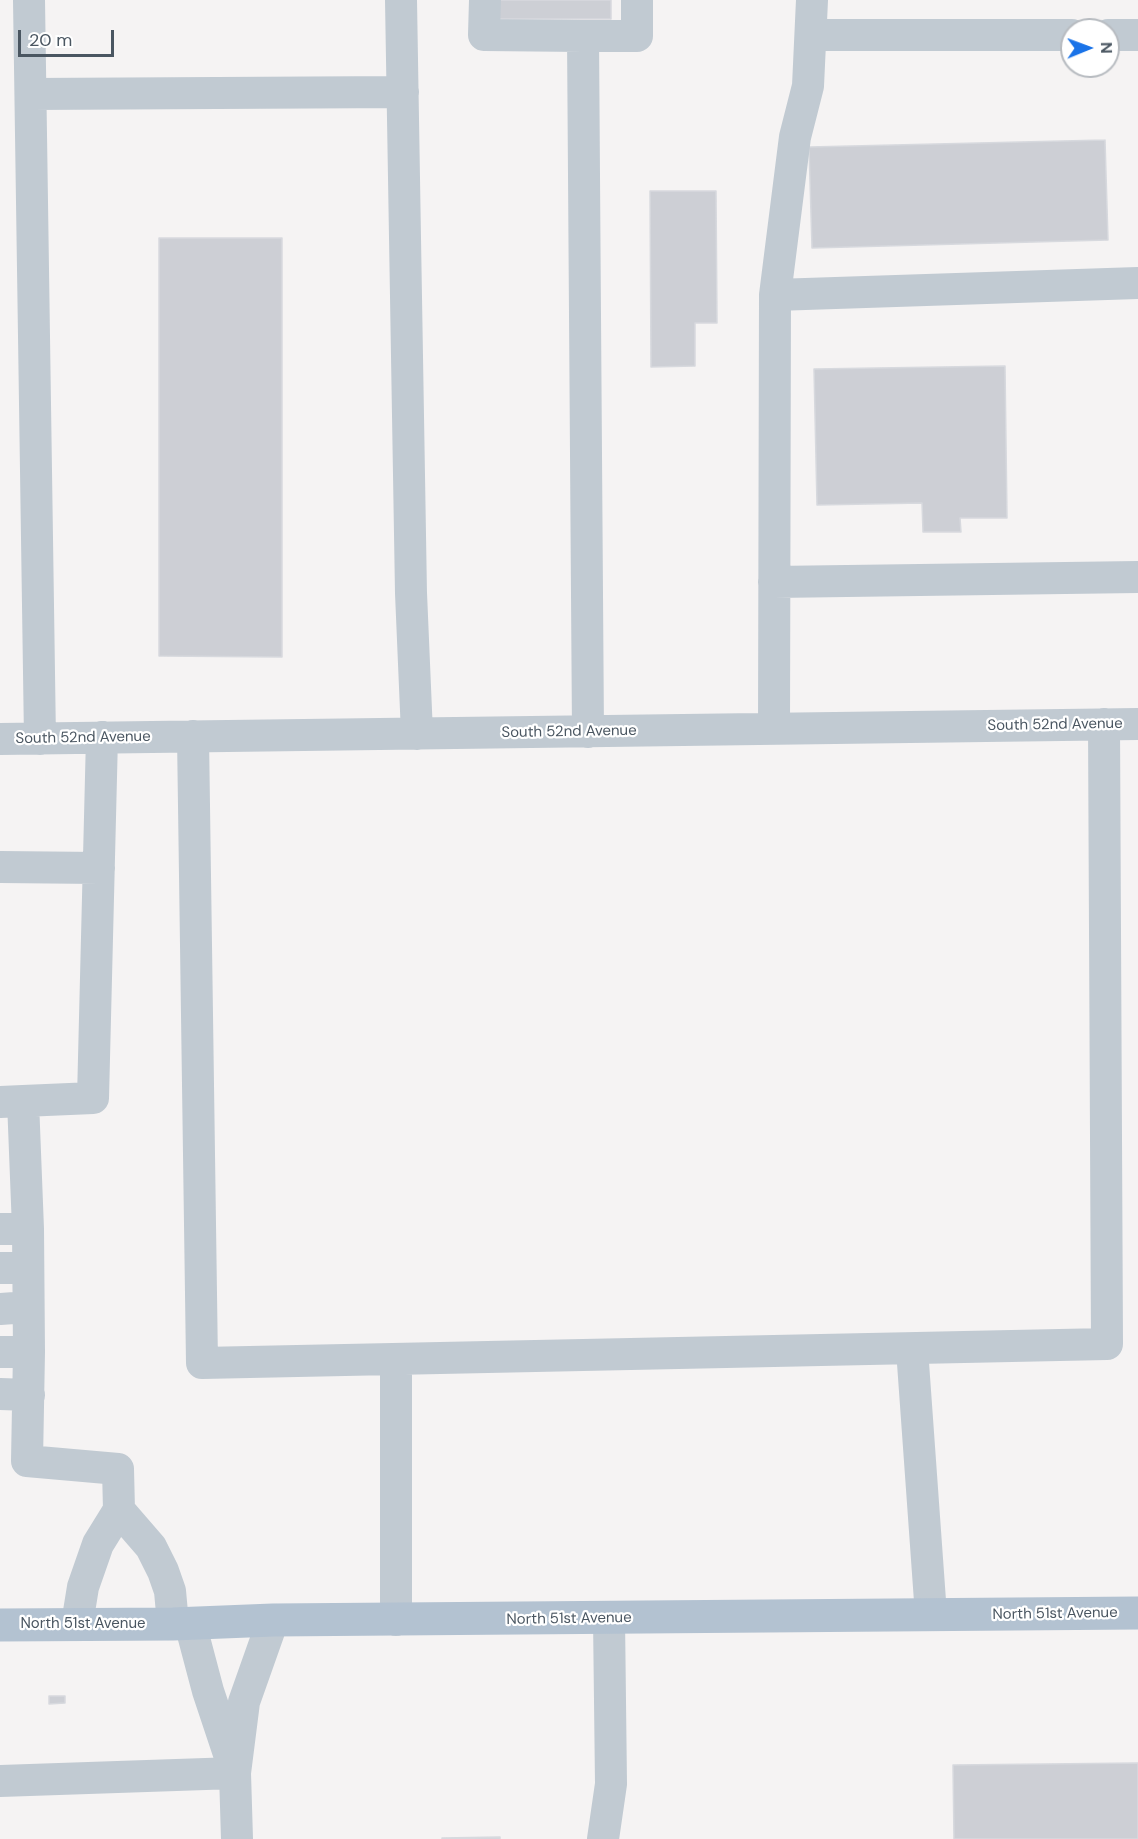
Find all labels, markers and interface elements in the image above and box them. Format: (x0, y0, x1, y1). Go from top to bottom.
scale bar (21, 18, 117, 56)
north arrow (1060, 18, 1120, 78)
text: 20 m (29, 28, 72, 52)
text: N (1096, 42, 1117, 54)
street label: South 52nd Avenue (987, 715, 1123, 735)
street label: South 52nd Avenue (501, 722, 637, 742)
street label: South 52nd Avenue (15, 728, 151, 748)
street label: North 51st Avenue (992, 1604, 1118, 1624)
street label: North 51st Avenue (506, 1609, 632, 1629)
street label: North 51st Avenue (20, 1615, 146, 1633)

